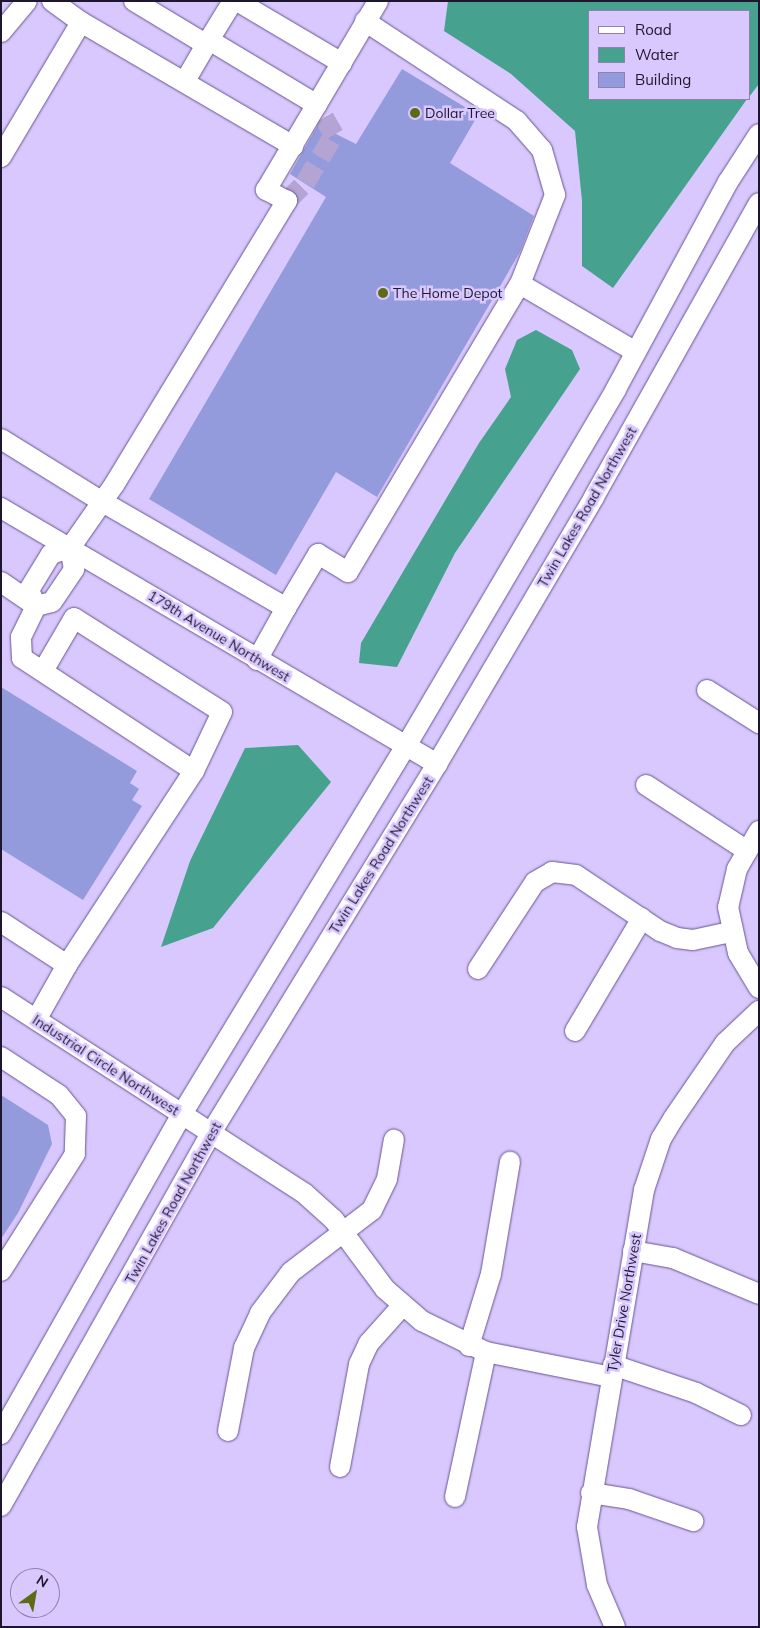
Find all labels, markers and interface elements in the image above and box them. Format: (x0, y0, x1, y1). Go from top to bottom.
legend (588, 10, 750, 100)
text: Road (635, 20, 672, 39)
text: Water (635, 45, 679, 64)
text: Building (635, 70, 691, 89)
place label: Dollar Tree (425, 105, 495, 121)
marker: Dollar Tree (409, 107, 421, 119)
place label: The Home Depot (393, 285, 503, 301)
marker: The Home Depot (377, 287, 389, 299)
street label: Twin Lakes Road Northwest (534, 424, 640, 590)
street label: 179th Avenue Northwest (145, 587, 293, 685)
street label: Twin Lakes Road Northwest (326, 773, 436, 937)
street label: Industrial Circle Northwest (29, 1011, 183, 1119)
street label: Twin Lakes Road Northwest (121, 1119, 225, 1287)
street label: Tyler Drive Northwest (604, 1232, 644, 1374)
north arrow (10, 1568, 60, 1618)
text: N (33, 1571, 52, 1592)

